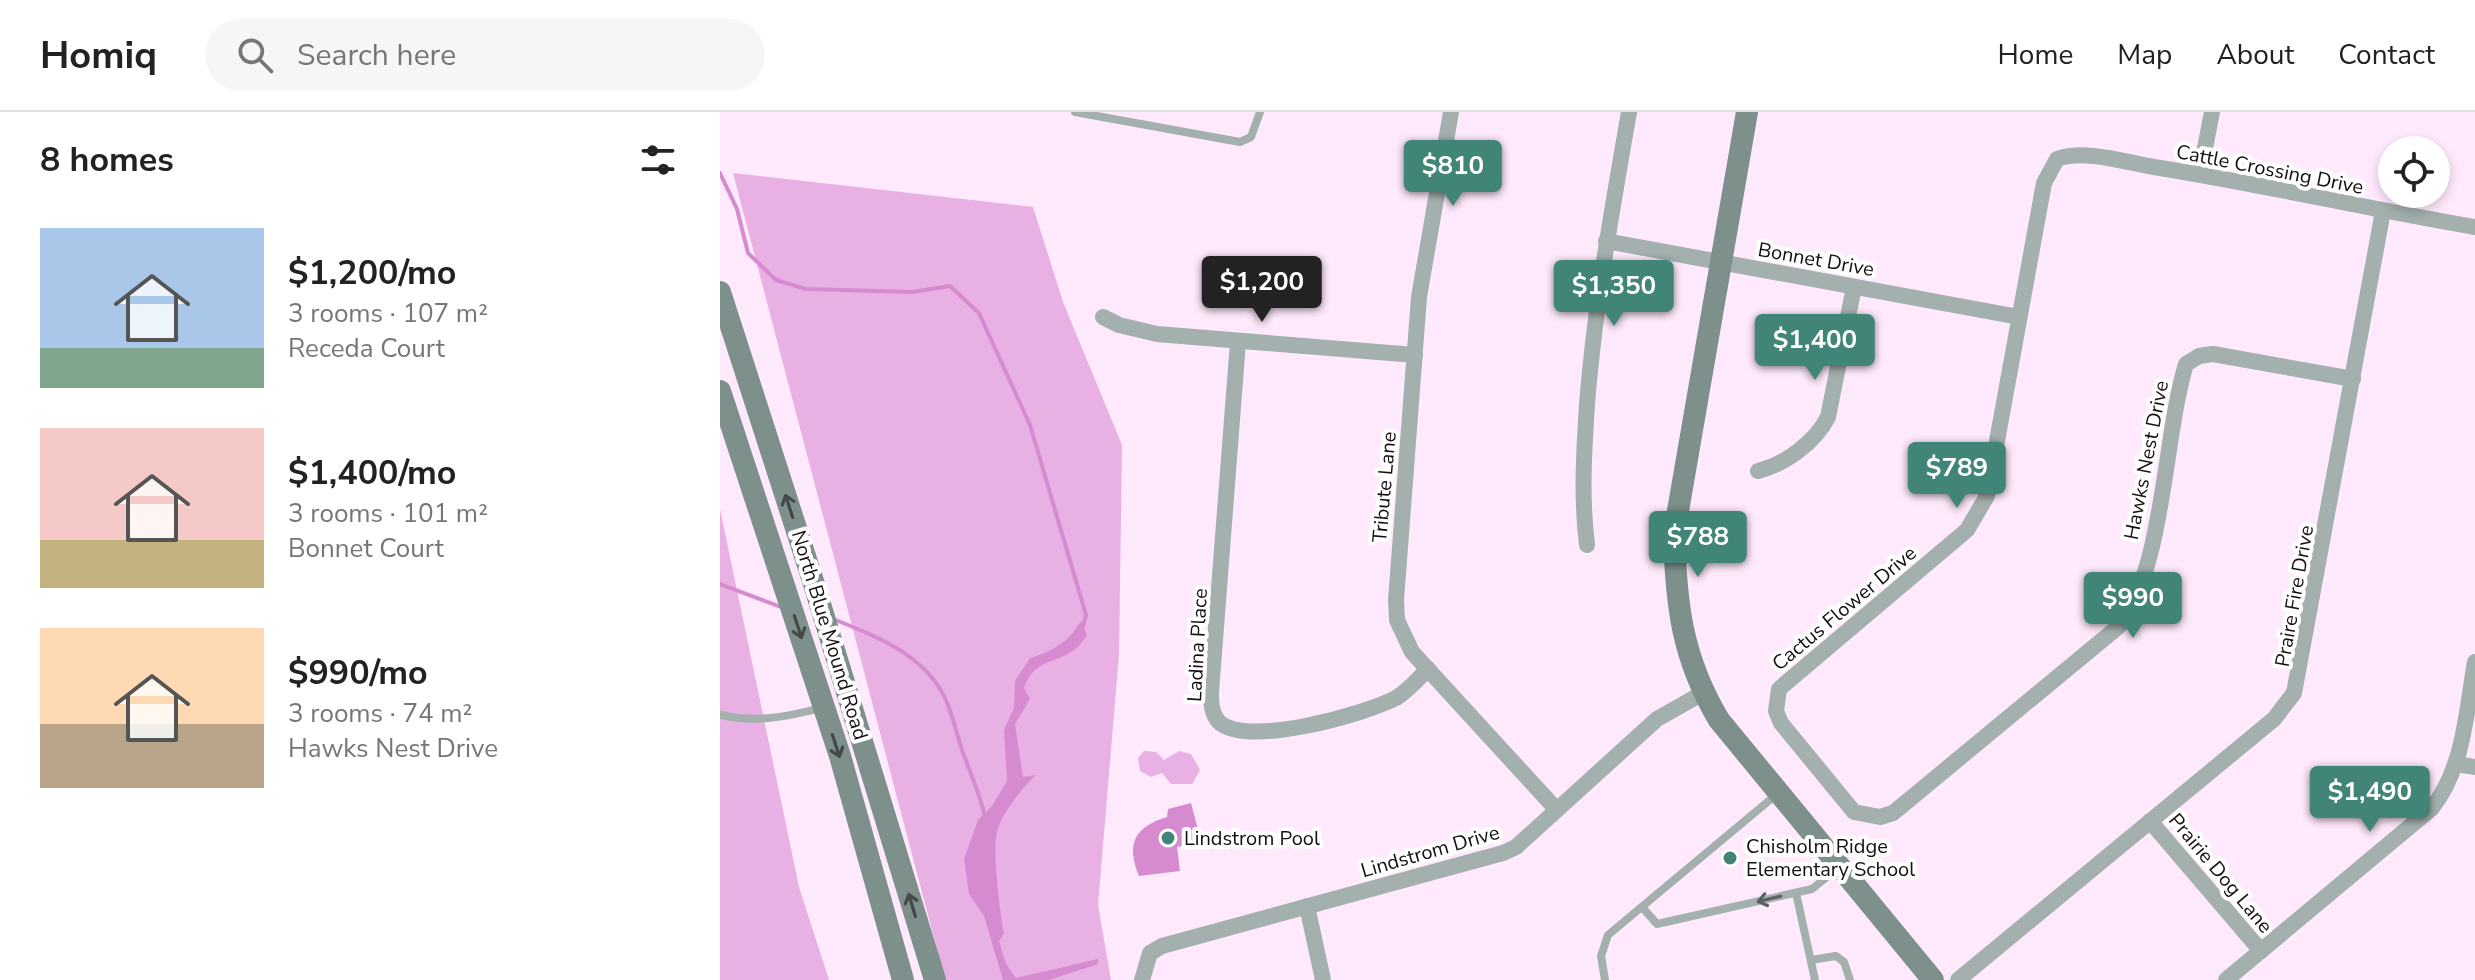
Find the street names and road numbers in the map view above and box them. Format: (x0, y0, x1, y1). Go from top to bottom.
street label: Cattle Crossing Drive (2174, 138, 2366, 201)
street label: Bonnet Drive (1756, 236, 1876, 283)
street label: Hawks Nest Drive (2118, 378, 2175, 542)
street label: Tribute Lane (1366, 430, 1403, 544)
street label: Praire Fire Drive (2269, 523, 2320, 669)
street label: North Blue Mound Road (785, 527, 874, 743)
street label: Cactus Flower Drive (1766, 540, 1922, 677)
street label: Ladina Place (1181, 588, 1214, 703)
street label: Prairie Dog Lane (2163, 808, 2279, 939)
street label: Lindstrom Drive (1358, 819, 1503, 884)

